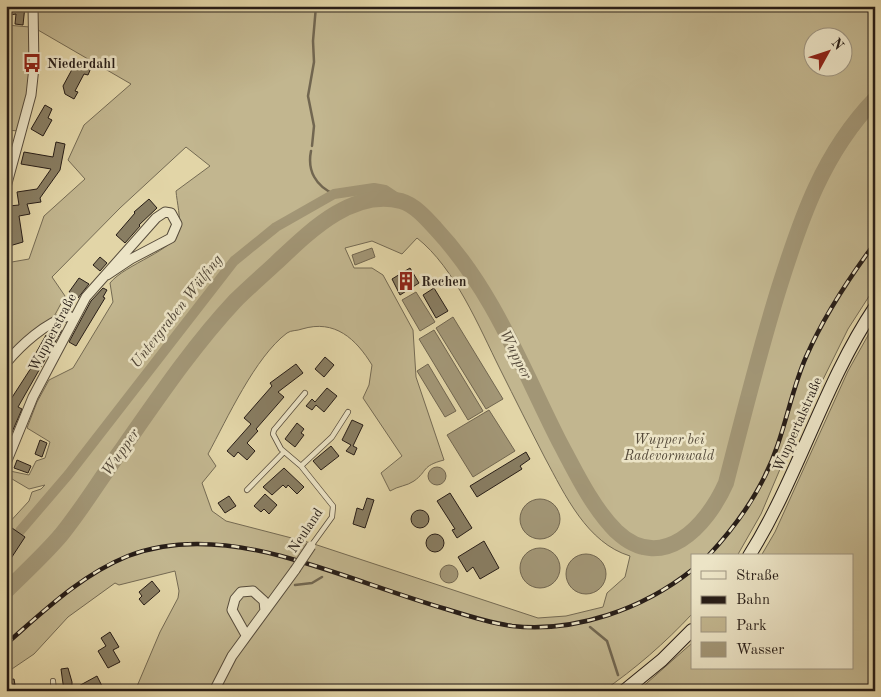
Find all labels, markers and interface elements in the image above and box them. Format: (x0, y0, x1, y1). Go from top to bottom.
north arrow (804, 28, 854, 78)
text: N (828, 36, 846, 53)
bus stop icon: Niederdahl (21, 52, 43, 74)
place label: Niederdahl (47, 57, 115, 71)
water label: Untergraben Wülfing (129, 253, 226, 371)
building icon: Rechen (395, 270, 417, 292)
place label: Rechen (421, 275, 467, 289)
street label: Wupperstraße (27, 291, 79, 374)
water label: Wupper (496, 327, 534, 382)
street label: Wuppertalstraße (771, 375, 825, 474)
water label: Wupper (100, 426, 143, 479)
park label: Wupper bei Radevormwald (623, 433, 715, 463)
street label: Neuland (286, 506, 326, 555)
legend (691, 554, 854, 670)
text: Straße (736, 569, 779, 584)
text: Bahn (736, 593, 770, 608)
text: Park (736, 619, 767, 634)
text: Wasser (736, 643, 784, 658)

